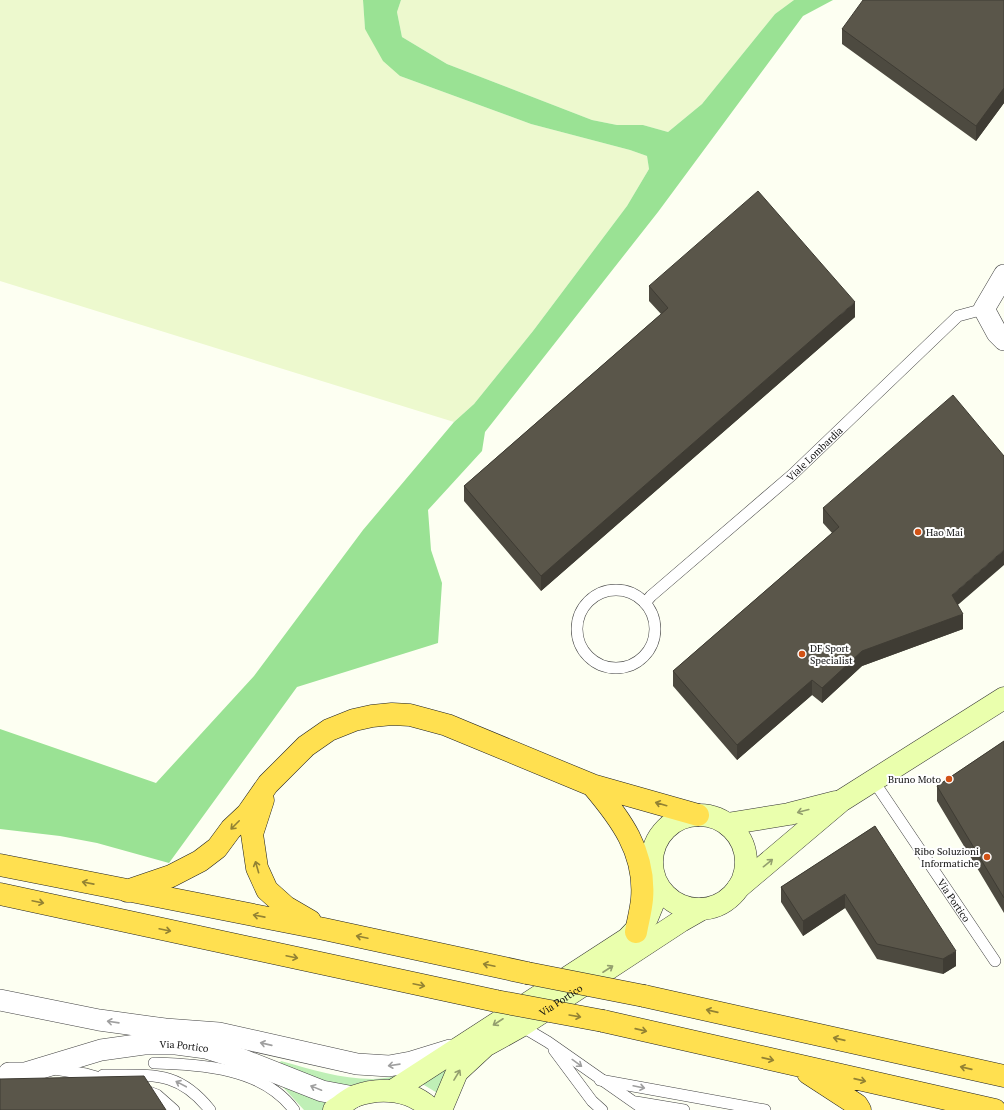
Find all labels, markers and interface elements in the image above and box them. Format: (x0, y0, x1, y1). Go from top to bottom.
street label: Viale Lombardia (784, 424, 846, 484)
place label: Hao Mai (926, 526, 963, 539)
marker: Hao Mai (913, 527, 923, 537)
place label: DF Sport Specialist (810, 642, 853, 667)
marker: DF Sport Specialist (797, 649, 807, 659)
place label: Bruno Moto (888, 773, 941, 786)
marker: Bruno Moto (944, 774, 954, 784)
one-way arrow (654, 800, 667, 807)
one-way arrow (797, 807, 810, 815)
one-way arrow (230, 820, 240, 830)
place label: Ribo Soluzioni Informatiche (914, 845, 979, 870)
marker: Ribo Soluzioni Informatiche (982, 852, 992, 862)
one-way arrow (763, 858, 774, 867)
one-way arrow (253, 861, 260, 874)
street label: Via Portico (935, 877, 973, 925)
one-way arrow (82, 879, 95, 887)
one-way arrow (31, 899, 44, 907)
one-way arrow (252, 912, 265, 920)
one-way arrow (158, 926, 171, 934)
one-way arrow (356, 933, 369, 941)
one-way arrow (285, 954, 298, 962)
one-way arrow (483, 961, 496, 969)
one-way arrow (602, 965, 613, 973)
one-way arrow (412, 981, 425, 989)
street label: Via Portico (537, 981, 585, 1019)
one-way arrow (706, 1007, 719, 1015)
one-way arrow (568, 1012, 581, 1020)
one-way arrow (107, 1018, 120, 1026)
one-way arrow (493, 1018, 504, 1026)
one-way arrow (634, 1026, 647, 1034)
one-way arrow (833, 1035, 846, 1043)
street label: Via Portico (160, 1038, 210, 1055)
one-way arrow (260, 1039, 273, 1047)
one-way arrow (761, 1055, 774, 1063)
one-way arrow (571, 1058, 582, 1067)
one-way arrow (388, 1061, 401, 1068)
one-way arrow (960, 1063, 973, 1071)
one-way arrow (452, 1069, 461, 1080)
one-way arrow (853, 1076, 866, 1084)
one-way arrow (176, 1080, 188, 1088)
one-way arrow (310, 1084, 322, 1092)
one-way arrow (632, 1084, 645, 1092)

